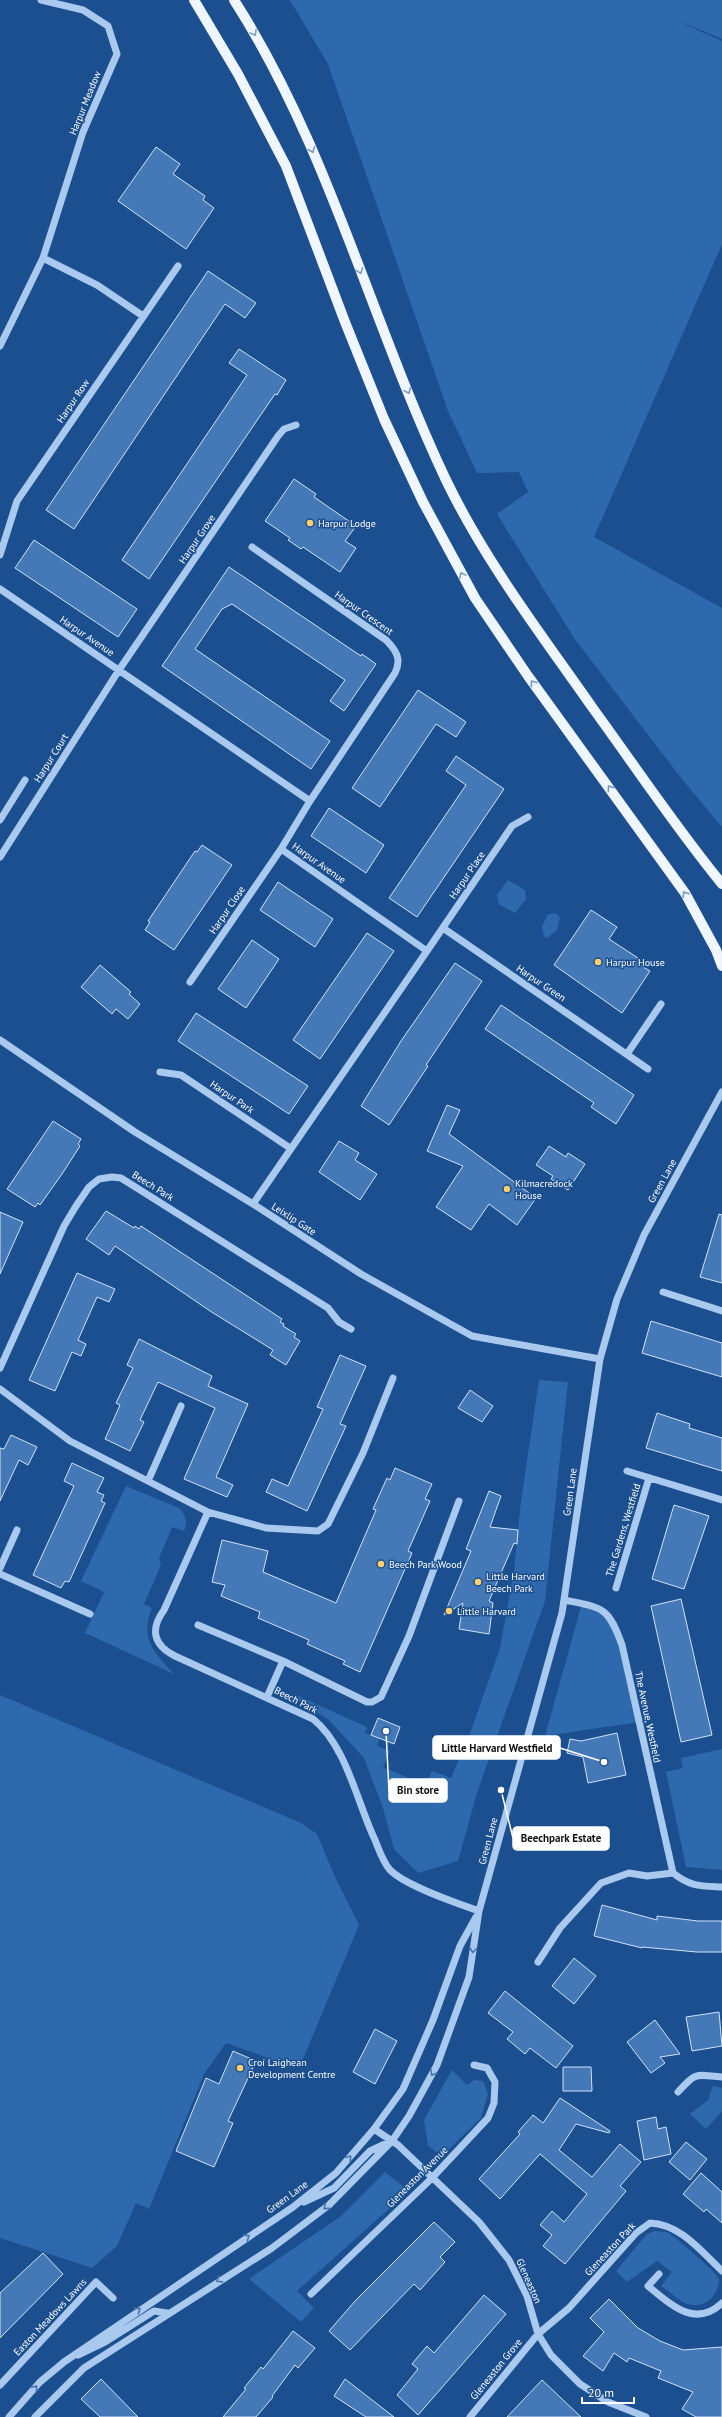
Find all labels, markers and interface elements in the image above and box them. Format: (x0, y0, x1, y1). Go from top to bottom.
one-way arrow (250, 29, 257, 37)
street label: Harpur Meadow (66, 68, 104, 137)
one-way arrow (307, 146, 315, 153)
one-way arrow (356, 267, 364, 274)
street label: Harpur Row (54, 376, 93, 425)
one-way arrow (403, 387, 411, 395)
street label: Harpur Grove (176, 512, 218, 566)
place label: Harpur Lodge (318, 517, 376, 530)
marker: Harpur Lodge (305, 518, 315, 528)
one-way arrow (459, 572, 467, 579)
street label: Harpur Crescent (332, 588, 396, 638)
street label: Harpur Avenue (57, 613, 117, 659)
one-way arrow (531, 681, 538, 688)
street label: Harpur Court (31, 731, 71, 785)
one-way arrow (607, 785, 615, 792)
street label: Harpur Avenue (290, 840, 348, 886)
street label: Harpur Place (446, 849, 488, 901)
street label: Harpur Close (206, 883, 248, 937)
one-way arrow (683, 891, 690, 898)
place label: Harpur House (606, 956, 665, 969)
marker: Harpur House (593, 957, 603, 967)
street label: Harpur Green (514, 962, 568, 1004)
street label: Harpur Park (207, 1078, 257, 1117)
street label: Green Lane (645, 1157, 679, 1205)
street label: Beech Park (130, 1168, 176, 1204)
place label: Kilmacredock House (515, 1177, 573, 1202)
marker: Kilmacredock House (502, 1184, 512, 1194)
street label: Leixlip Gate (269, 1200, 319, 1238)
street label: Green Lane (560, 1467, 580, 1517)
street label: The Gardens, Westfield (603, 1482, 643, 1578)
place label: Beech Park Wood (389, 1558, 462, 1571)
marker: Beech Park Wood (376, 1559, 386, 1569)
place label: Little Harvard Beech Park (486, 1570, 545, 1595)
marker: Little Harvard Beech Park (473, 1577, 483, 1587)
place label: Little Harvard (457, 1605, 516, 1618)
marker: Little Harvard (444, 1606, 454, 1616)
street label: The Avenue, Westfield (632, 1670, 664, 1764)
street label: Beech Park (272, 1684, 320, 1717)
callout: Little Harvard Westfield (433, 1736, 560, 1759)
text: Little Harvard Westfield (441, 1741, 553, 1755)
callout: Bin store (389, 1779, 447, 1802)
text: Bin store (397, 1783, 439, 1797)
street label: Green Lane (475, 1816, 501, 1866)
callout: Beechpark Estate (513, 1827, 609, 1850)
text: Beechpark Estate (521, 1831, 602, 1845)
one-way arrow (469, 1947, 478, 1953)
place label: Croí Laighean Development Centre (248, 2056, 335, 2081)
marker: Croí Laighean Development Centre (235, 2063, 245, 2073)
one-way arrow (430, 2069, 437, 2076)
street label: Gleneaston Avenue (384, 2144, 450, 2210)
one-way arrow (344, 2155, 352, 2163)
street label: Green Lane (264, 2178, 310, 2216)
one-way arrow (324, 2202, 331, 2209)
street label: Gleneaston Park (582, 2219, 638, 2279)
one-way arrow (242, 2235, 249, 2242)
street label: Gleneaston (513, 2256, 545, 2306)
street label: Easton Meadows Lawns (11, 2276, 89, 2358)
one-way arrow (217, 2276, 224, 2283)
one-way arrow (134, 2307, 141, 2314)
street label: Gleneaston Grove (467, 2336, 525, 2402)
scale bar (582, 2379, 634, 2405)
one-way arrow (30, 2385, 37, 2392)
text: 20 m (588, 2385, 614, 2400)

